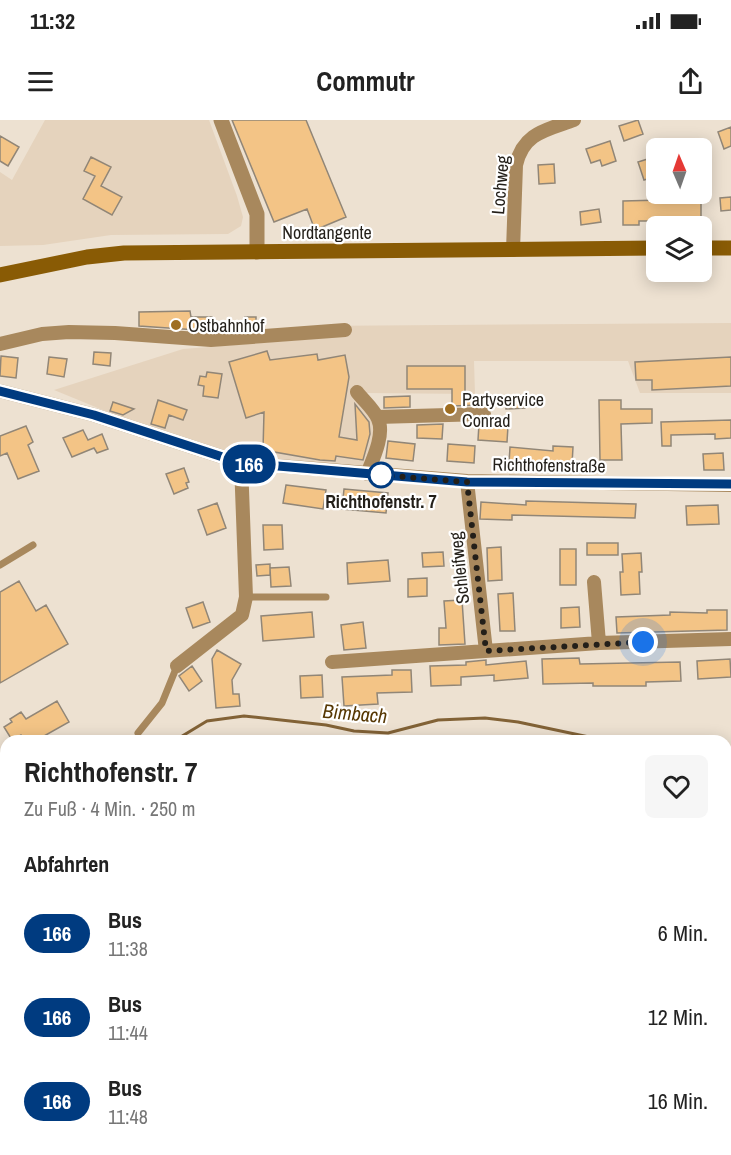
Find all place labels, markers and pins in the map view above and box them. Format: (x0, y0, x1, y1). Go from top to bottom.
place label: Ostbahnhof (188, 313, 265, 338)
marker: Ostbahnhof (169, 318, 183, 332)
place label: Partyservice Conrad (462, 387, 544, 433)
marker: Partyservice Conrad (443, 402, 457, 416)
marker: Richthofenstr. 7 (368, 462, 394, 488)
place label: Richthofenstr. 7 (325, 489, 437, 514)

